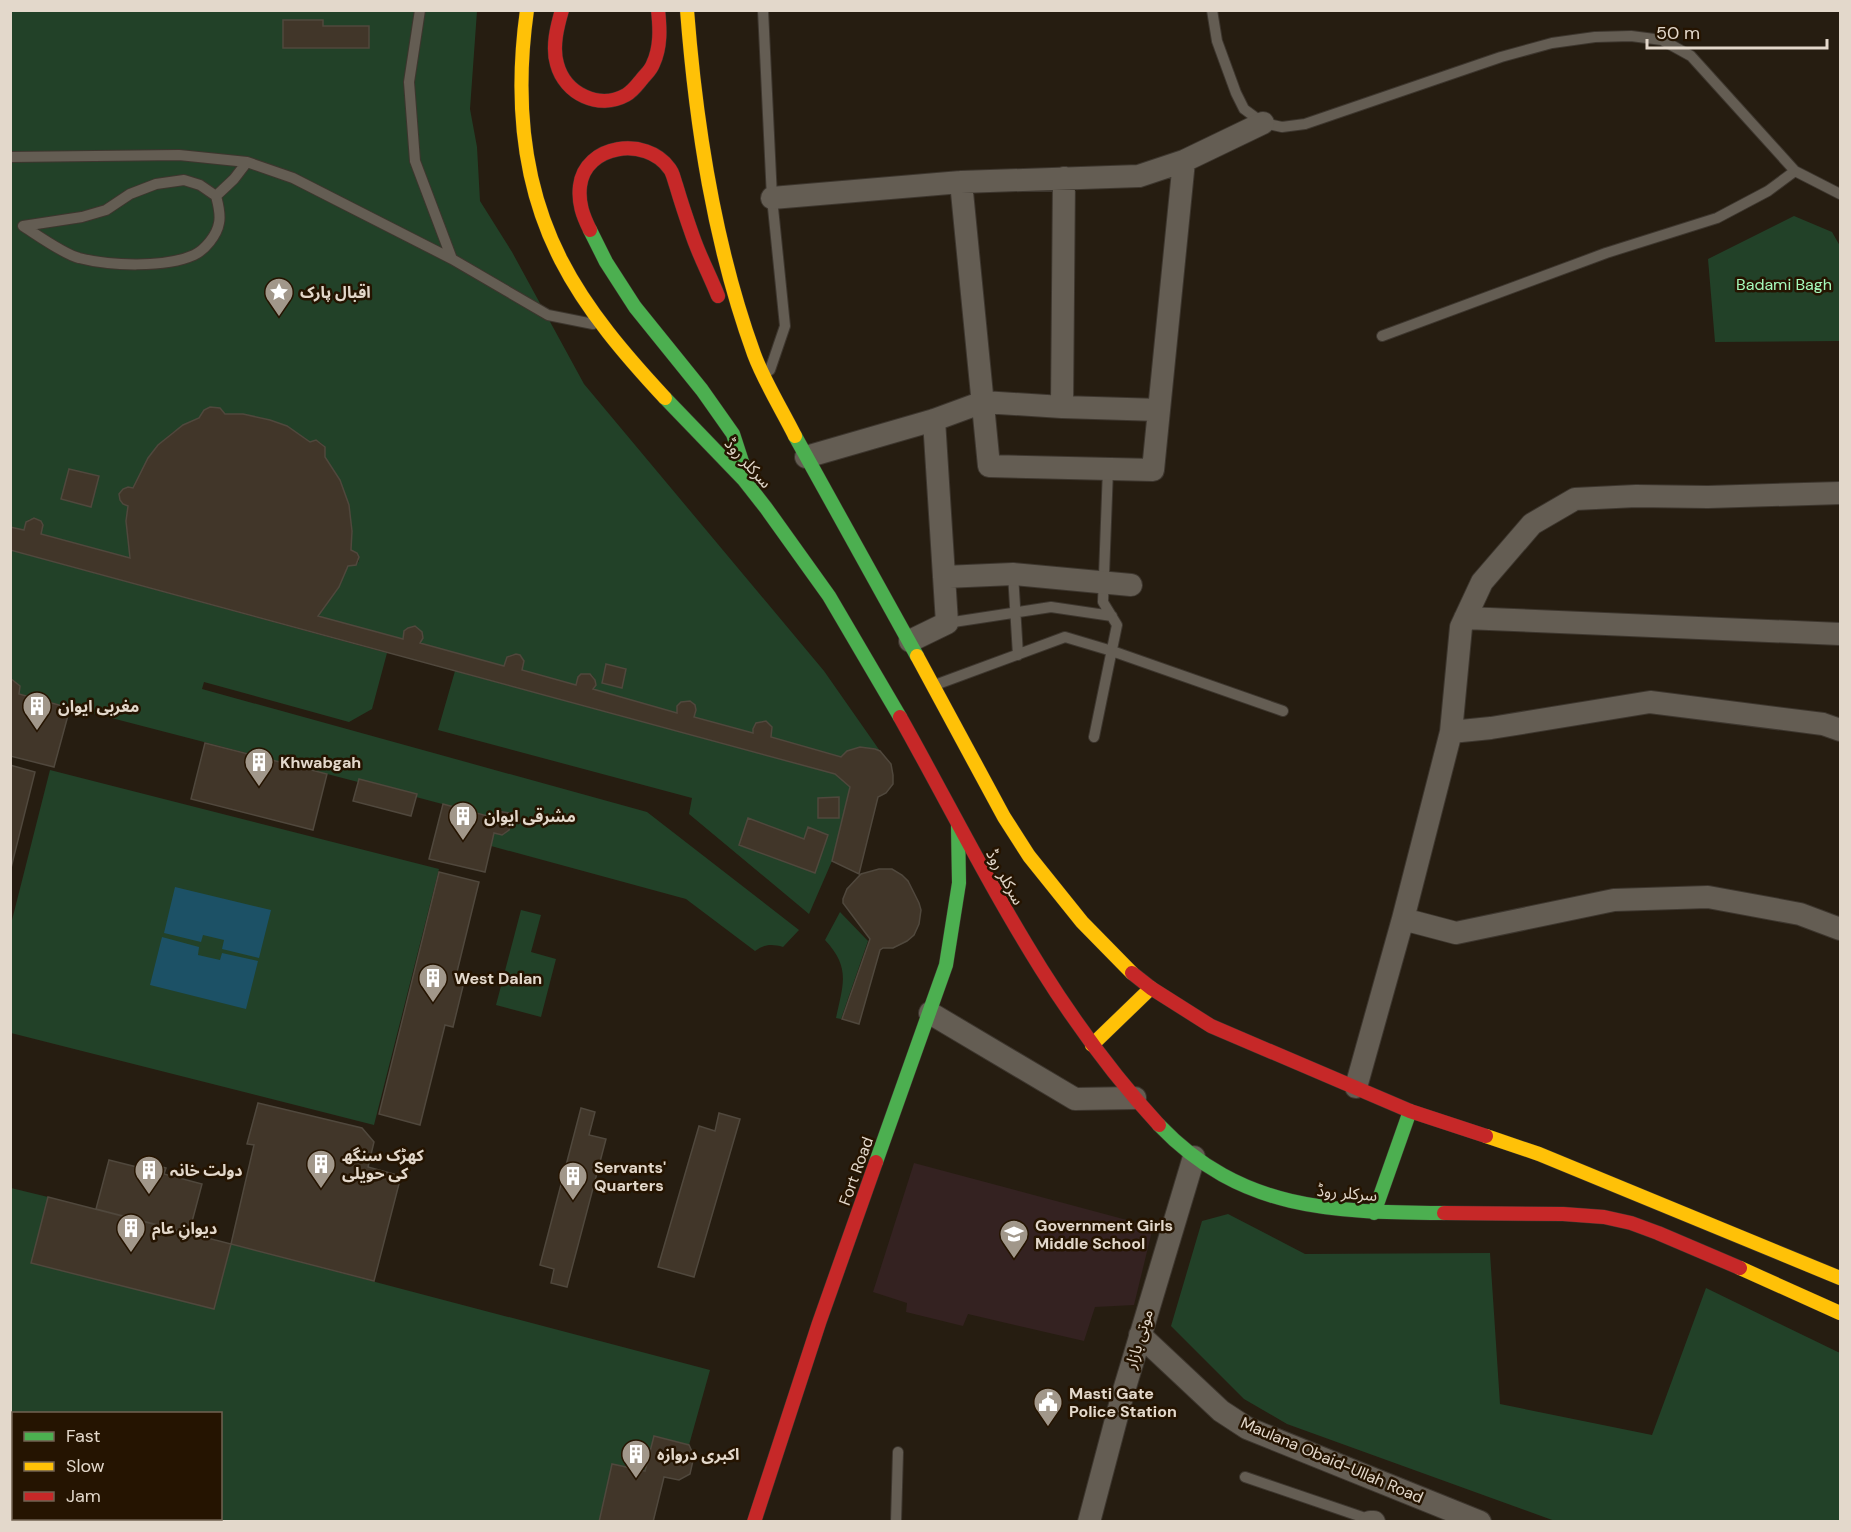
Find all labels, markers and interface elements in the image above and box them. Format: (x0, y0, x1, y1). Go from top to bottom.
scale bar (1647, 12, 1827, 50)
text: 50 m (1656, 21, 1700, 45)
park label: Badami Bagh (1736, 274, 1832, 295)
place icon: اقبال پارک (263, 276, 295, 318)
place label: اقبال پارک (300, 282, 371, 303)
street label: سرکلر روڈ (720, 433, 776, 493)
building icon: مغربی ایوان (21, 690, 53, 732)
place label: مغربی ایوان (58, 696, 139, 717)
building icon: Khwabgah (243, 746, 275, 788)
place label: Khwabgah (280, 752, 361, 773)
building icon: مشرقی ایوان (447, 800, 479, 842)
place label: مشرقی ایوان (484, 806, 576, 827)
street label: سرکلر روڈ (981, 845, 1029, 909)
building icon: West Dalan (417, 962, 449, 1004)
place label: West Dalan (454, 968, 542, 989)
street label: Fort Road (834, 1134, 878, 1208)
place label: کھڑک سنگھ کی حویلی (342, 1145, 424, 1184)
building icon: کھڑک سنگھ کی حویلی (305, 1148, 337, 1190)
building icon: دولت خانہ (133, 1154, 165, 1196)
place label: Servants' Quarters (594, 1157, 666, 1196)
place label: دولت خانہ (170, 1160, 243, 1181)
building icon: Servants' Quarters (557, 1160, 589, 1202)
street label: سرکلر روڈ (1316, 1180, 1378, 1206)
building icon: دیوانِ عام (115, 1212, 147, 1254)
place label: Government Girls Middle School (1035, 1215, 1173, 1254)
place label: دیوانِ عام (152, 1218, 217, 1240)
school or university icon: Government Girls Middle School (998, 1218, 1030, 1260)
street label: موتی بازار (1120, 1307, 1158, 1372)
place label: Masti Gate Police Station (1069, 1383, 1177, 1422)
public building icon: Masti Gate Police Station (1032, 1386, 1064, 1428)
legend (12, 1412, 222, 1520)
street label: Maulana Obaid-Ullah Road (1238, 1412, 1426, 1508)
text: Fast (66, 1424, 101, 1448)
building icon: اکبری دروازہ (620, 1438, 652, 1480)
place label: اکبری دروازہ (657, 1444, 739, 1465)
text: Slow (66, 1454, 105, 1478)
text: Jam (66, 1484, 101, 1508)

